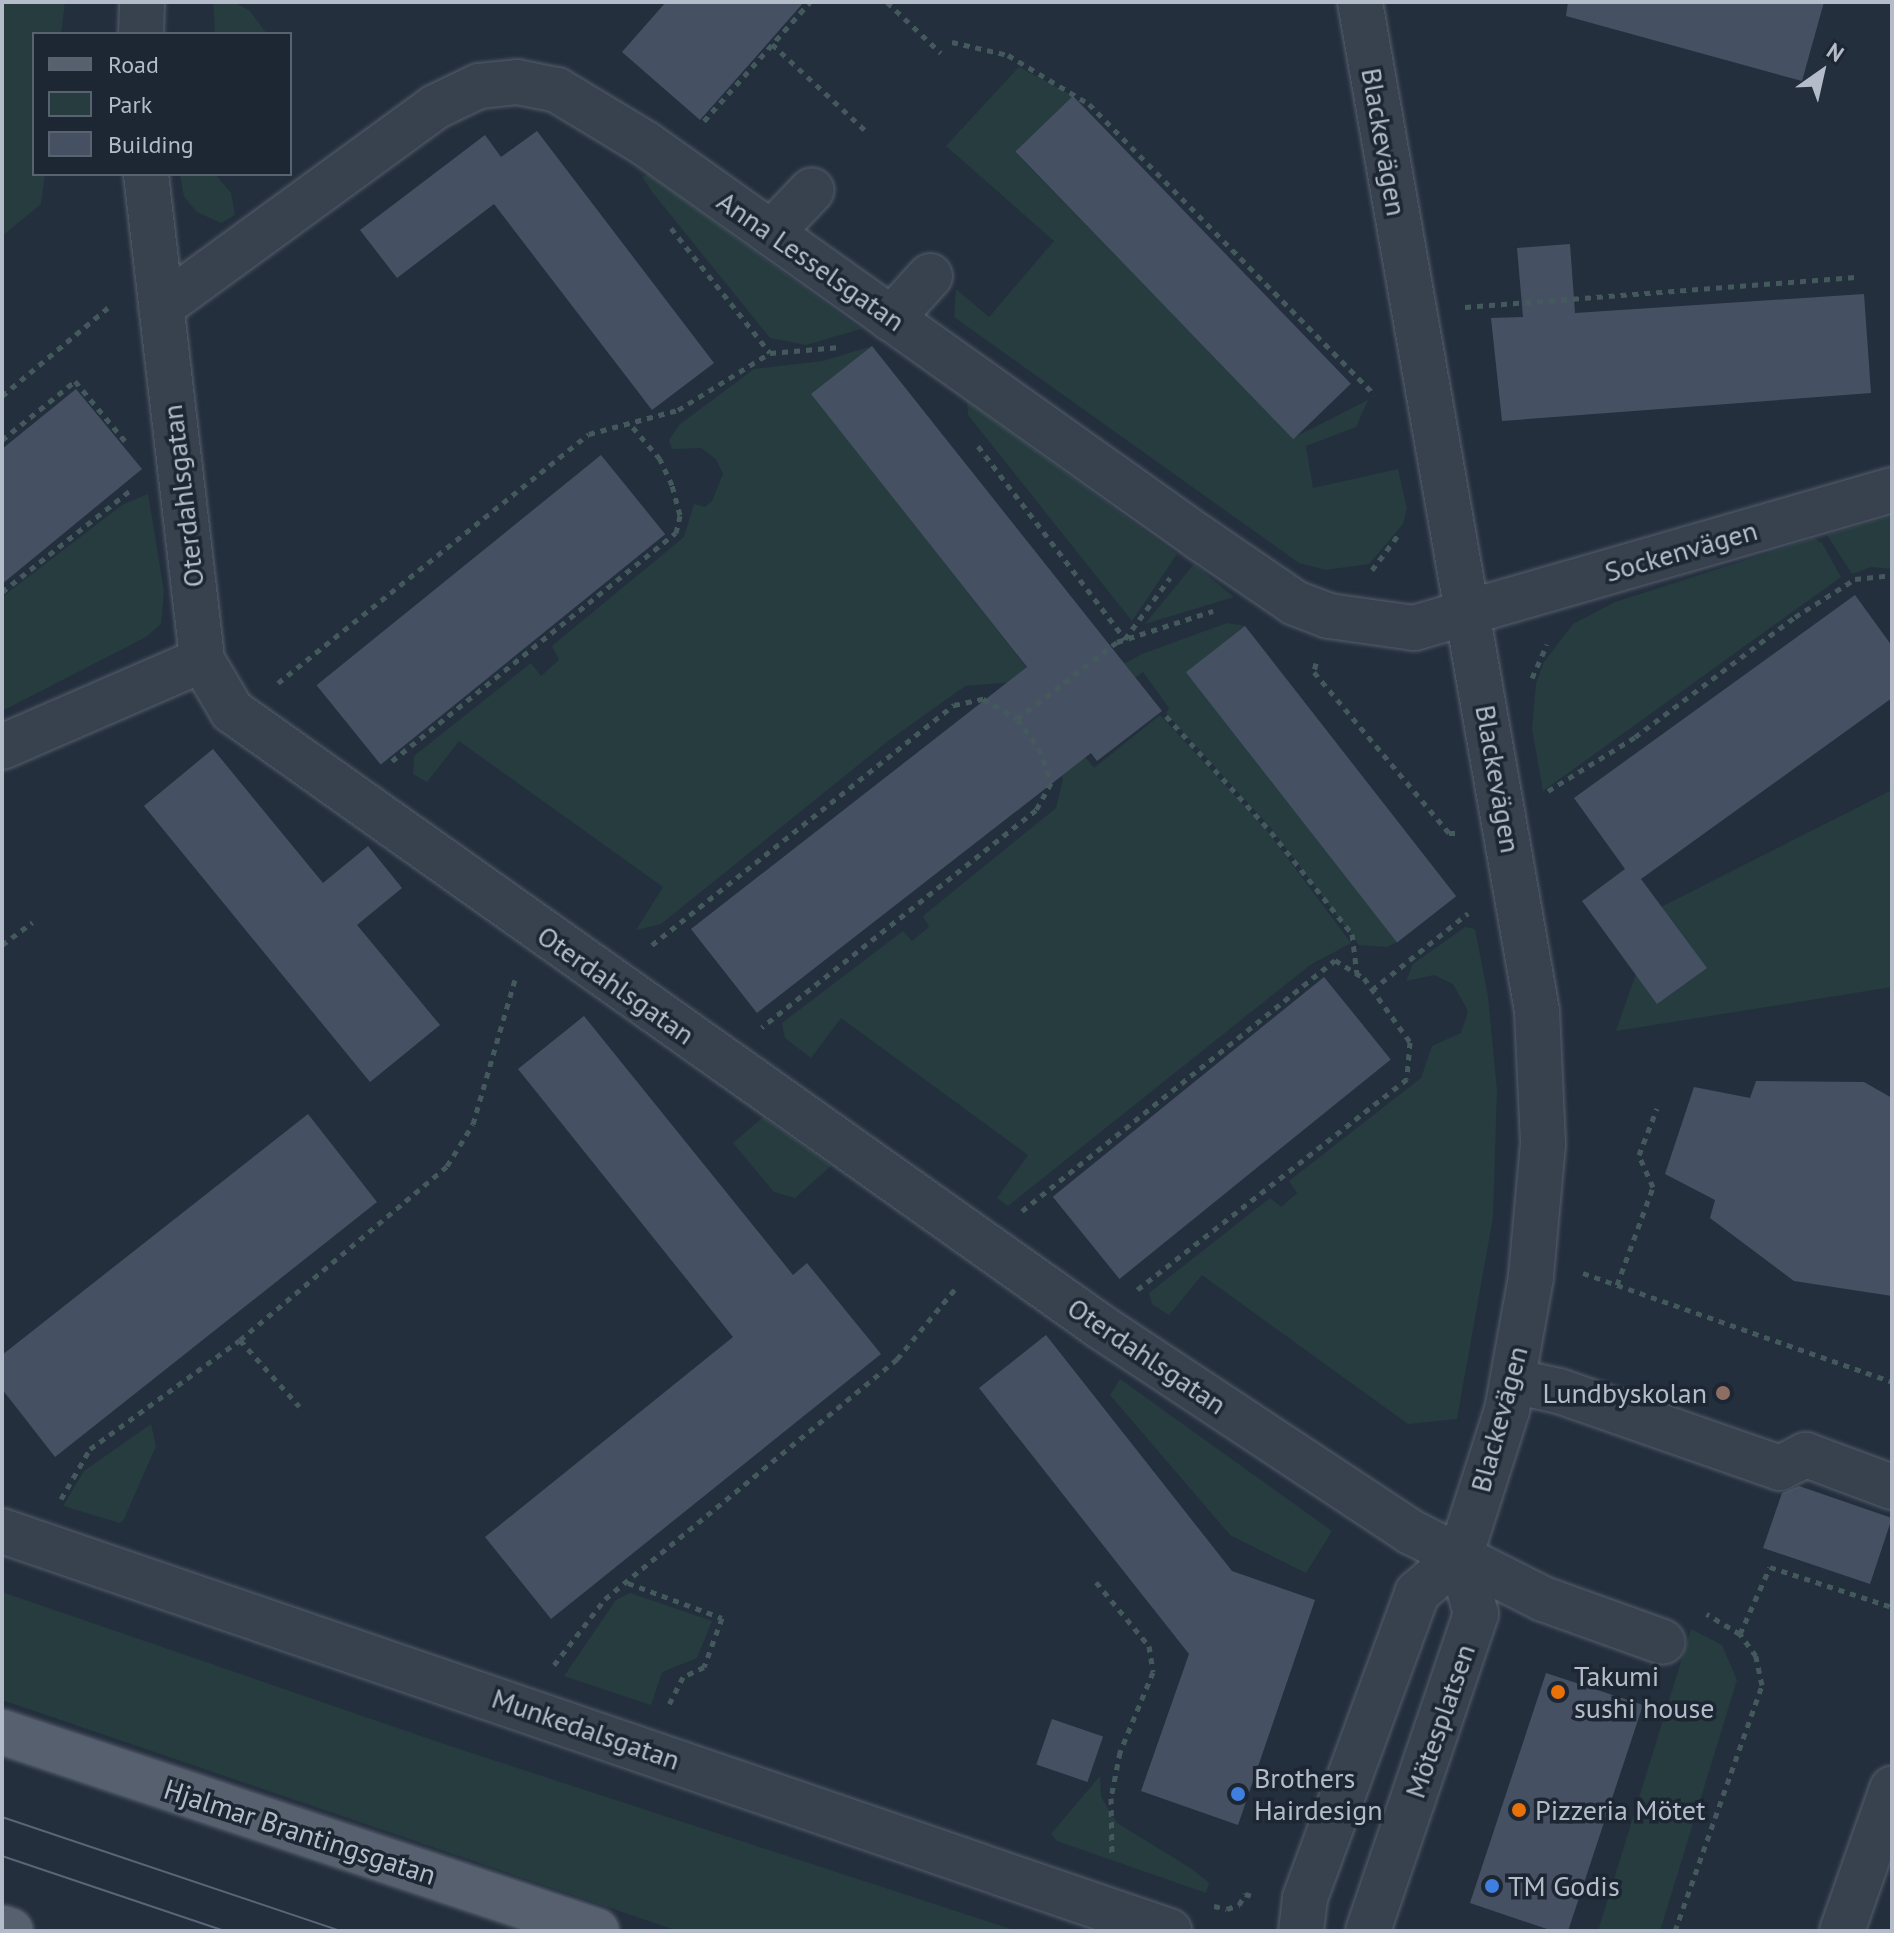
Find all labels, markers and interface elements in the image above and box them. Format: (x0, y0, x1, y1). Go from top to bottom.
legend (32, 32, 292, 176)
north arrow (1782, 32, 1862, 112)
text: N (1822, 36, 1849, 68)
text: Road (108, 49, 159, 80)
street label: Blackevägen (1354, 65, 1414, 219)
text: Park (108, 89, 152, 120)
text: Building (108, 129, 194, 160)
street label: Anna Lesselsgatan (711, 184, 911, 338)
street label: Oterdahlsgatan (155, 403, 211, 589)
street label: Sockenvägen (1601, 513, 1761, 589)
street label: Blackevägen (1468, 702, 1528, 856)
street label: Oterdahlsgatan (531, 918, 701, 1052)
street label: Oterdahlsgatan (1061, 1291, 1233, 1421)
street label: Blackevägen (1463, 1342, 1535, 1496)
place label: Lundbyskolan (1543, 1376, 1707, 1410)
marker: Lundbyskolan (1714, 1384, 1732, 1402)
street label: Mötesplatsen (1398, 1640, 1482, 1802)
place label: Takumi sushi house (1574, 1659, 1714, 1725)
street label: Munkedalsgatan (488, 1681, 684, 1777)
marker: Takumi sushi house (1549, 1683, 1567, 1701)
place label: Brothers Hairdesign (1254, 1761, 1383, 1827)
street label: Hjalmar Brantingsgatan (160, 1772, 440, 1892)
marker: Brothers Hairdesign (1229, 1785, 1247, 1803)
place label: Pizzeria Mötet (1535, 1793, 1705, 1827)
marker: Pizzeria Mötet (1510, 1801, 1528, 1819)
place label: TM Godis (1508, 1869, 1620, 1903)
marker: TM Godis (1483, 1877, 1501, 1895)

